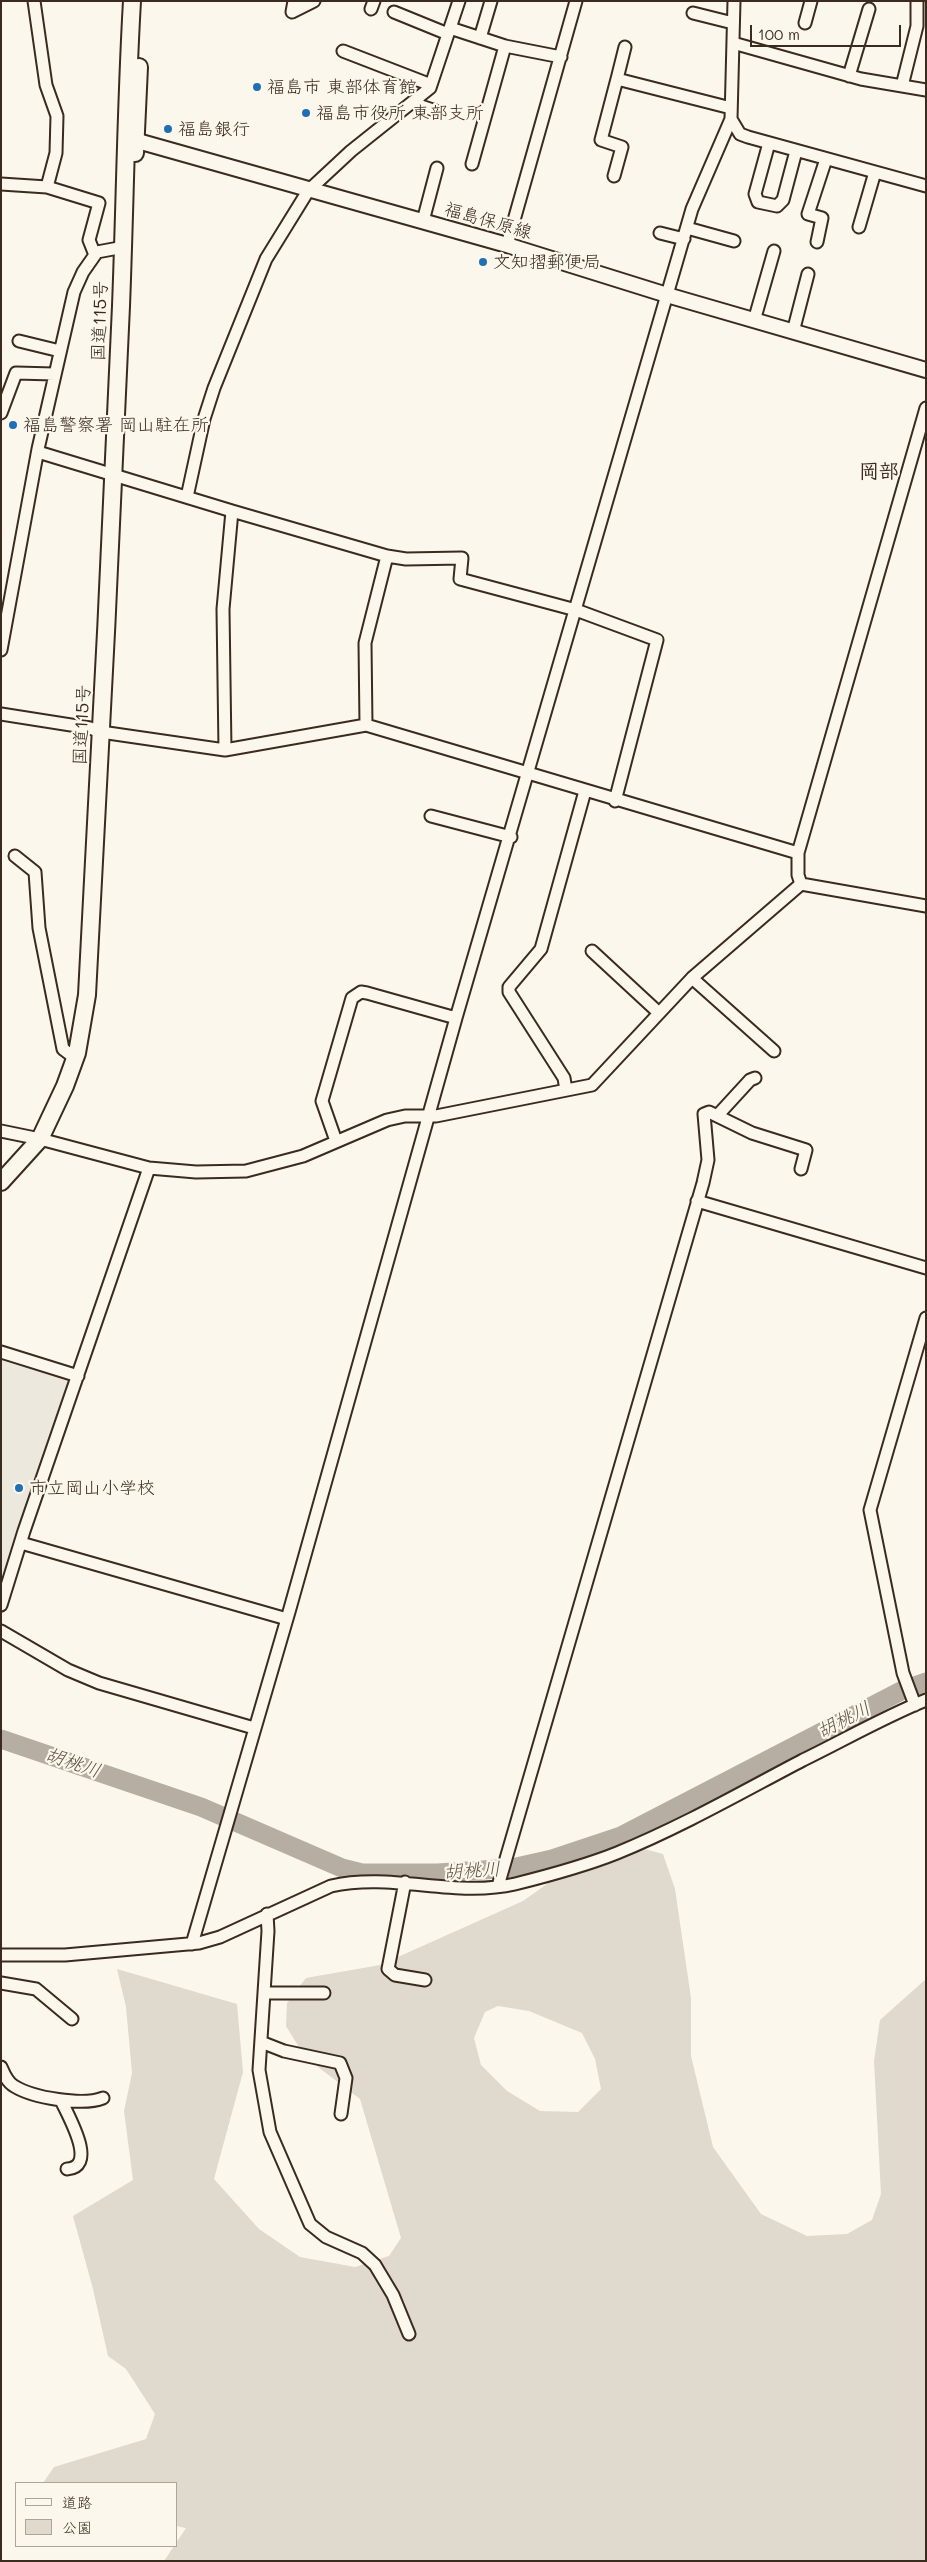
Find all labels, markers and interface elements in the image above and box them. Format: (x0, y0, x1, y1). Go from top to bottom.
scale bar (752, 15, 903, 47)
text: 100 m (758, 24, 800, 44)
place label: 福島市 東部体育館 (267, 76, 417, 98)
marker: 福島市 東部体育館 (251, 81, 263, 93)
place label: 福島市役所 東部支所 (316, 102, 484, 124)
marker: 福島市役所 東部支所 (300, 107, 312, 119)
place label: 福島銀行 (178, 118, 250, 140)
marker: 福島銀行 (162, 123, 174, 135)
street label: 福島保原線 (442, 198, 534, 244)
place label: 文知摺郵便局 (493, 251, 601, 273)
marker: 文知摺郵便局 (477, 256, 489, 268)
street label: 国道115号 (88, 280, 112, 362)
place label: 福島警察署 岡山駐在所 (23, 414, 209, 436)
marker: 福島警察署 岡山駐在所 (7, 419, 19, 431)
district label: 岡部 (859, 460, 899, 484)
street label: 国道115号 (69, 684, 95, 766)
place label: 市立岡山小学校 (29, 1477, 155, 1499)
marker: 市立岡山小学校 (13, 1482, 25, 1494)
water label: 胡桃川 (813, 1697, 875, 1743)
water label: 胡桃川 (42, 1743, 104, 1783)
water label: 胡桃川 (443, 1858, 501, 1884)
legend (15, 2482, 178, 2547)
text: 道路 (62, 2492, 92, 2512)
text: 公園 (62, 2517, 92, 2537)

